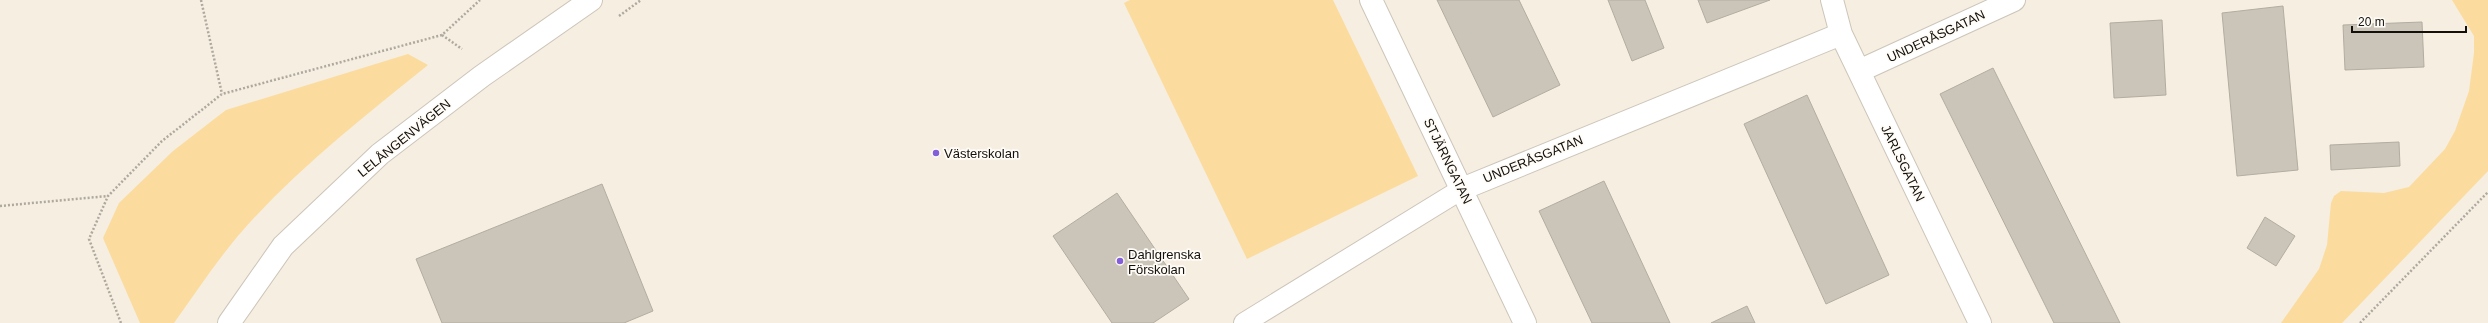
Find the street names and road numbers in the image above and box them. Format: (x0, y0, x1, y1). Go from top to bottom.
street label: UNDERÅSGATAN (1885, 7, 1987, 65)
street label: LELÅNGENVÄGEN (355, 96, 453, 180)
street label: STJÄRNGATAN (1421, 116, 1475, 206)
street label: JARLSGATAN (1878, 122, 1928, 204)
street label: UNDERÅSGATAN (1481, 132, 1585, 186)

